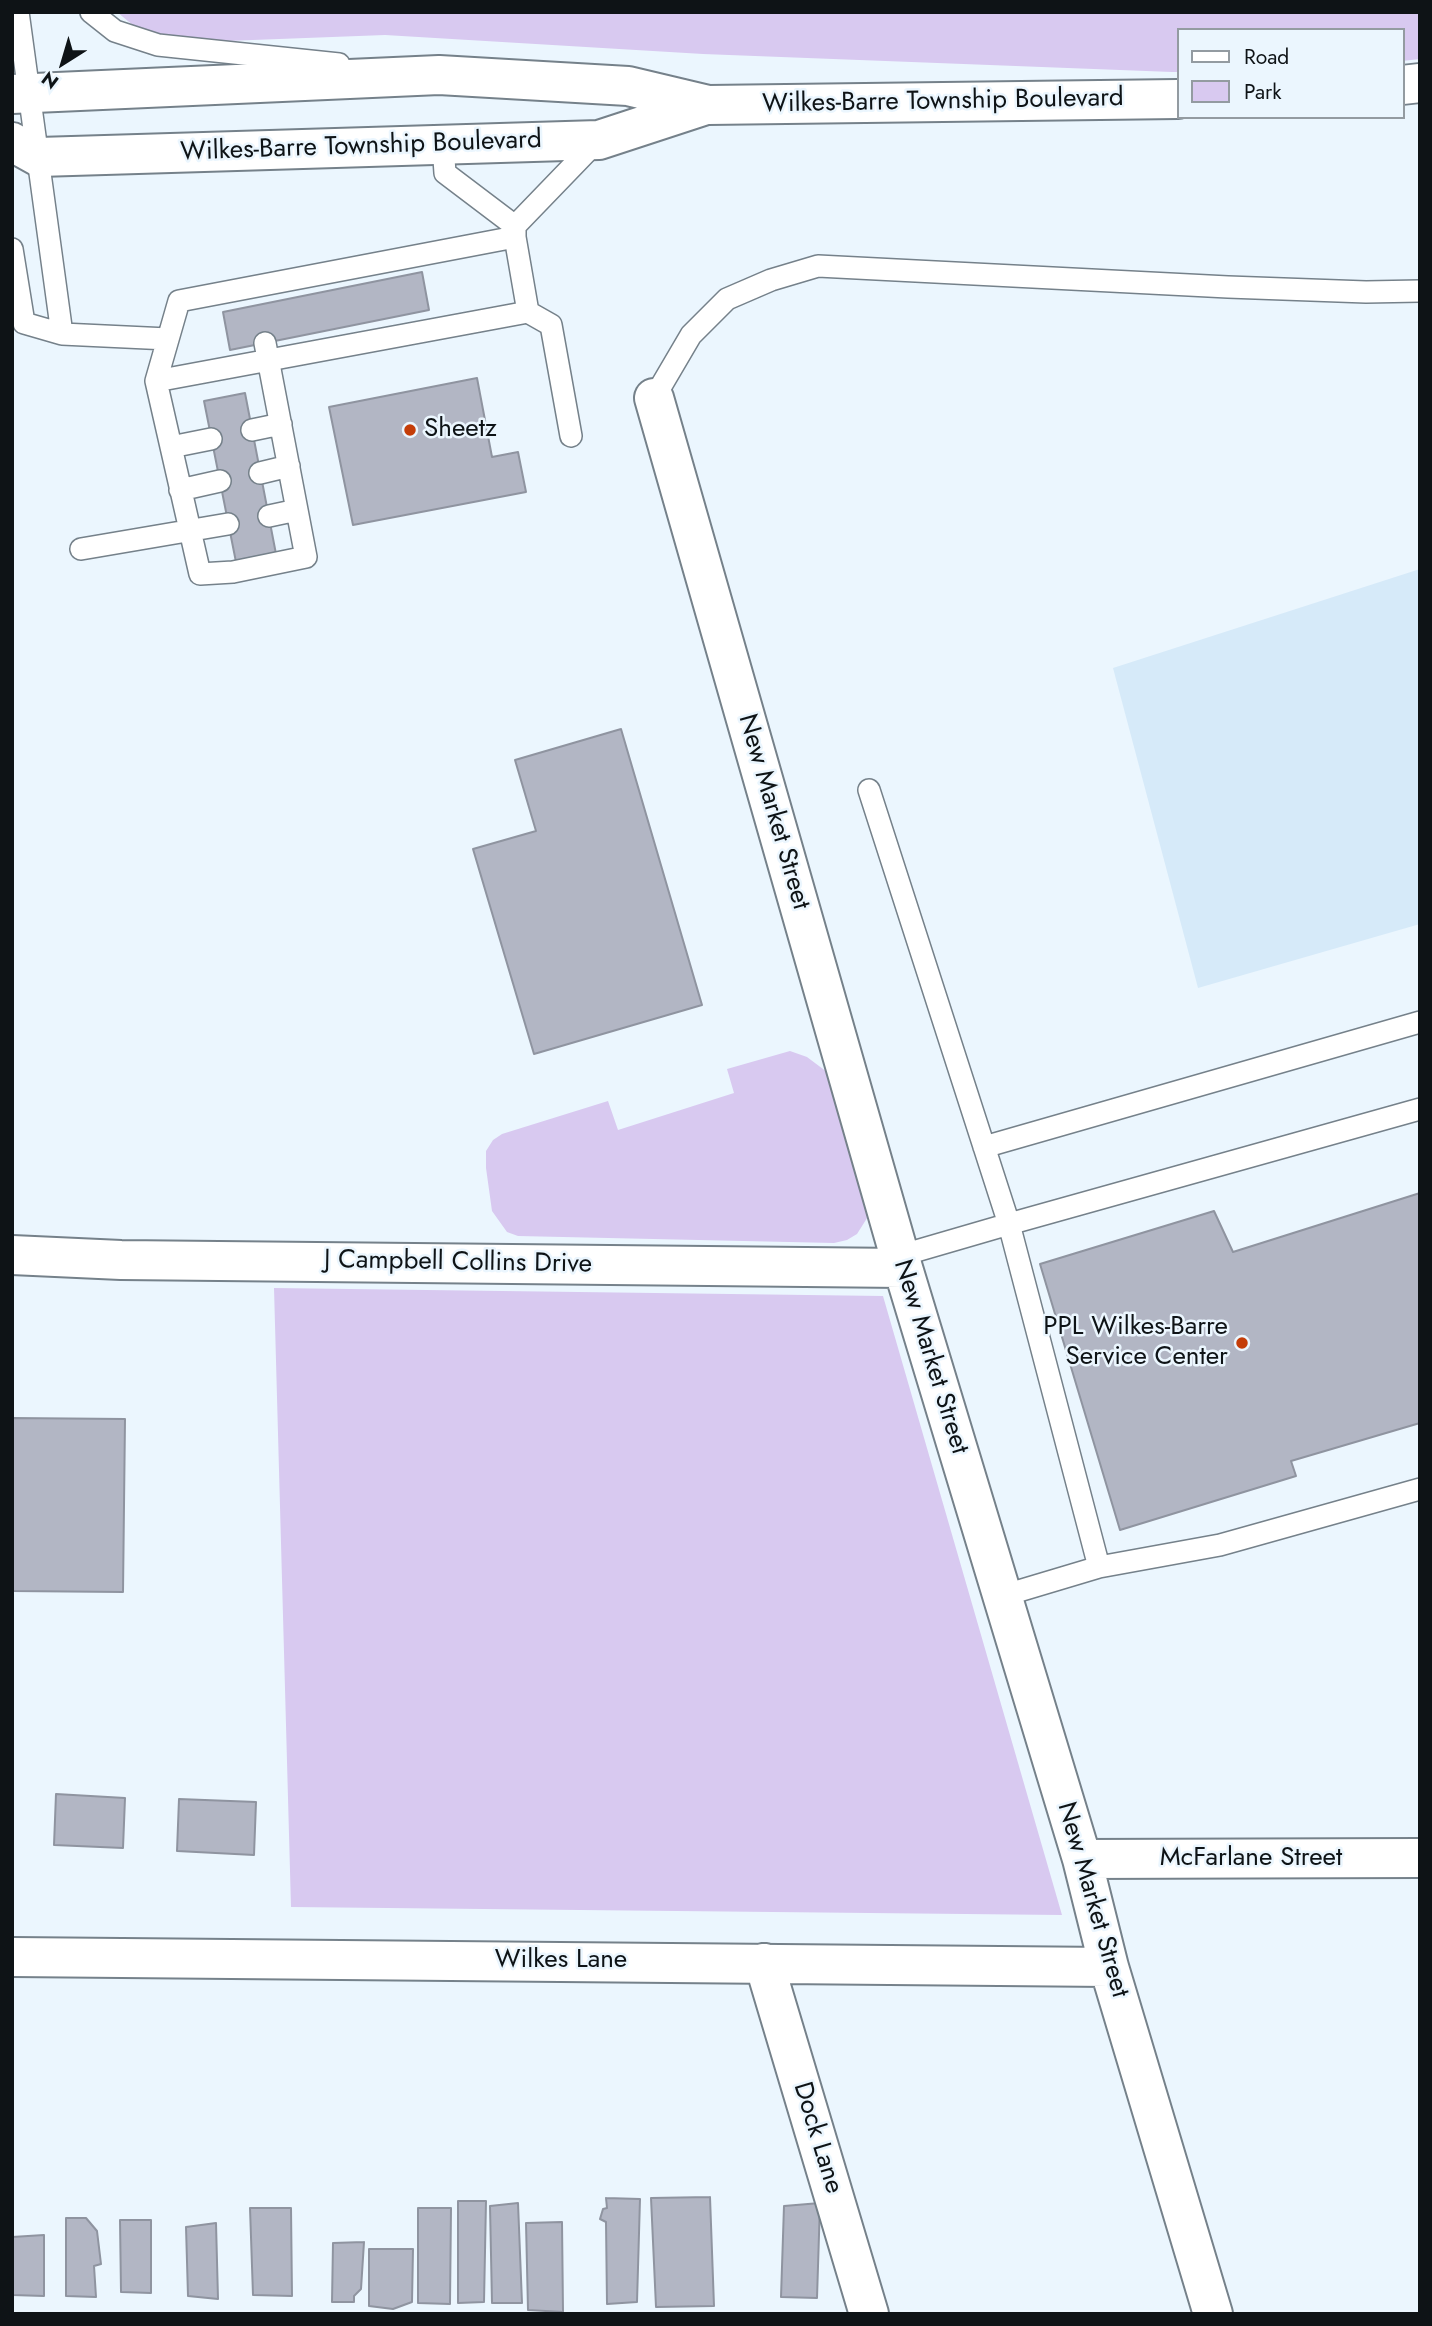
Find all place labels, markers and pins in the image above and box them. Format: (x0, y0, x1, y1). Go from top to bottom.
place label: Sheetz (424, 414, 497, 446)
marker: Sheetz (402, 422, 418, 438)
place label: PPL Wilkes-Barre Service Center (1043, 1312, 1228, 1374)
marker: PPL Wilkes-Barre Service Center (1234, 1335, 1250, 1351)

